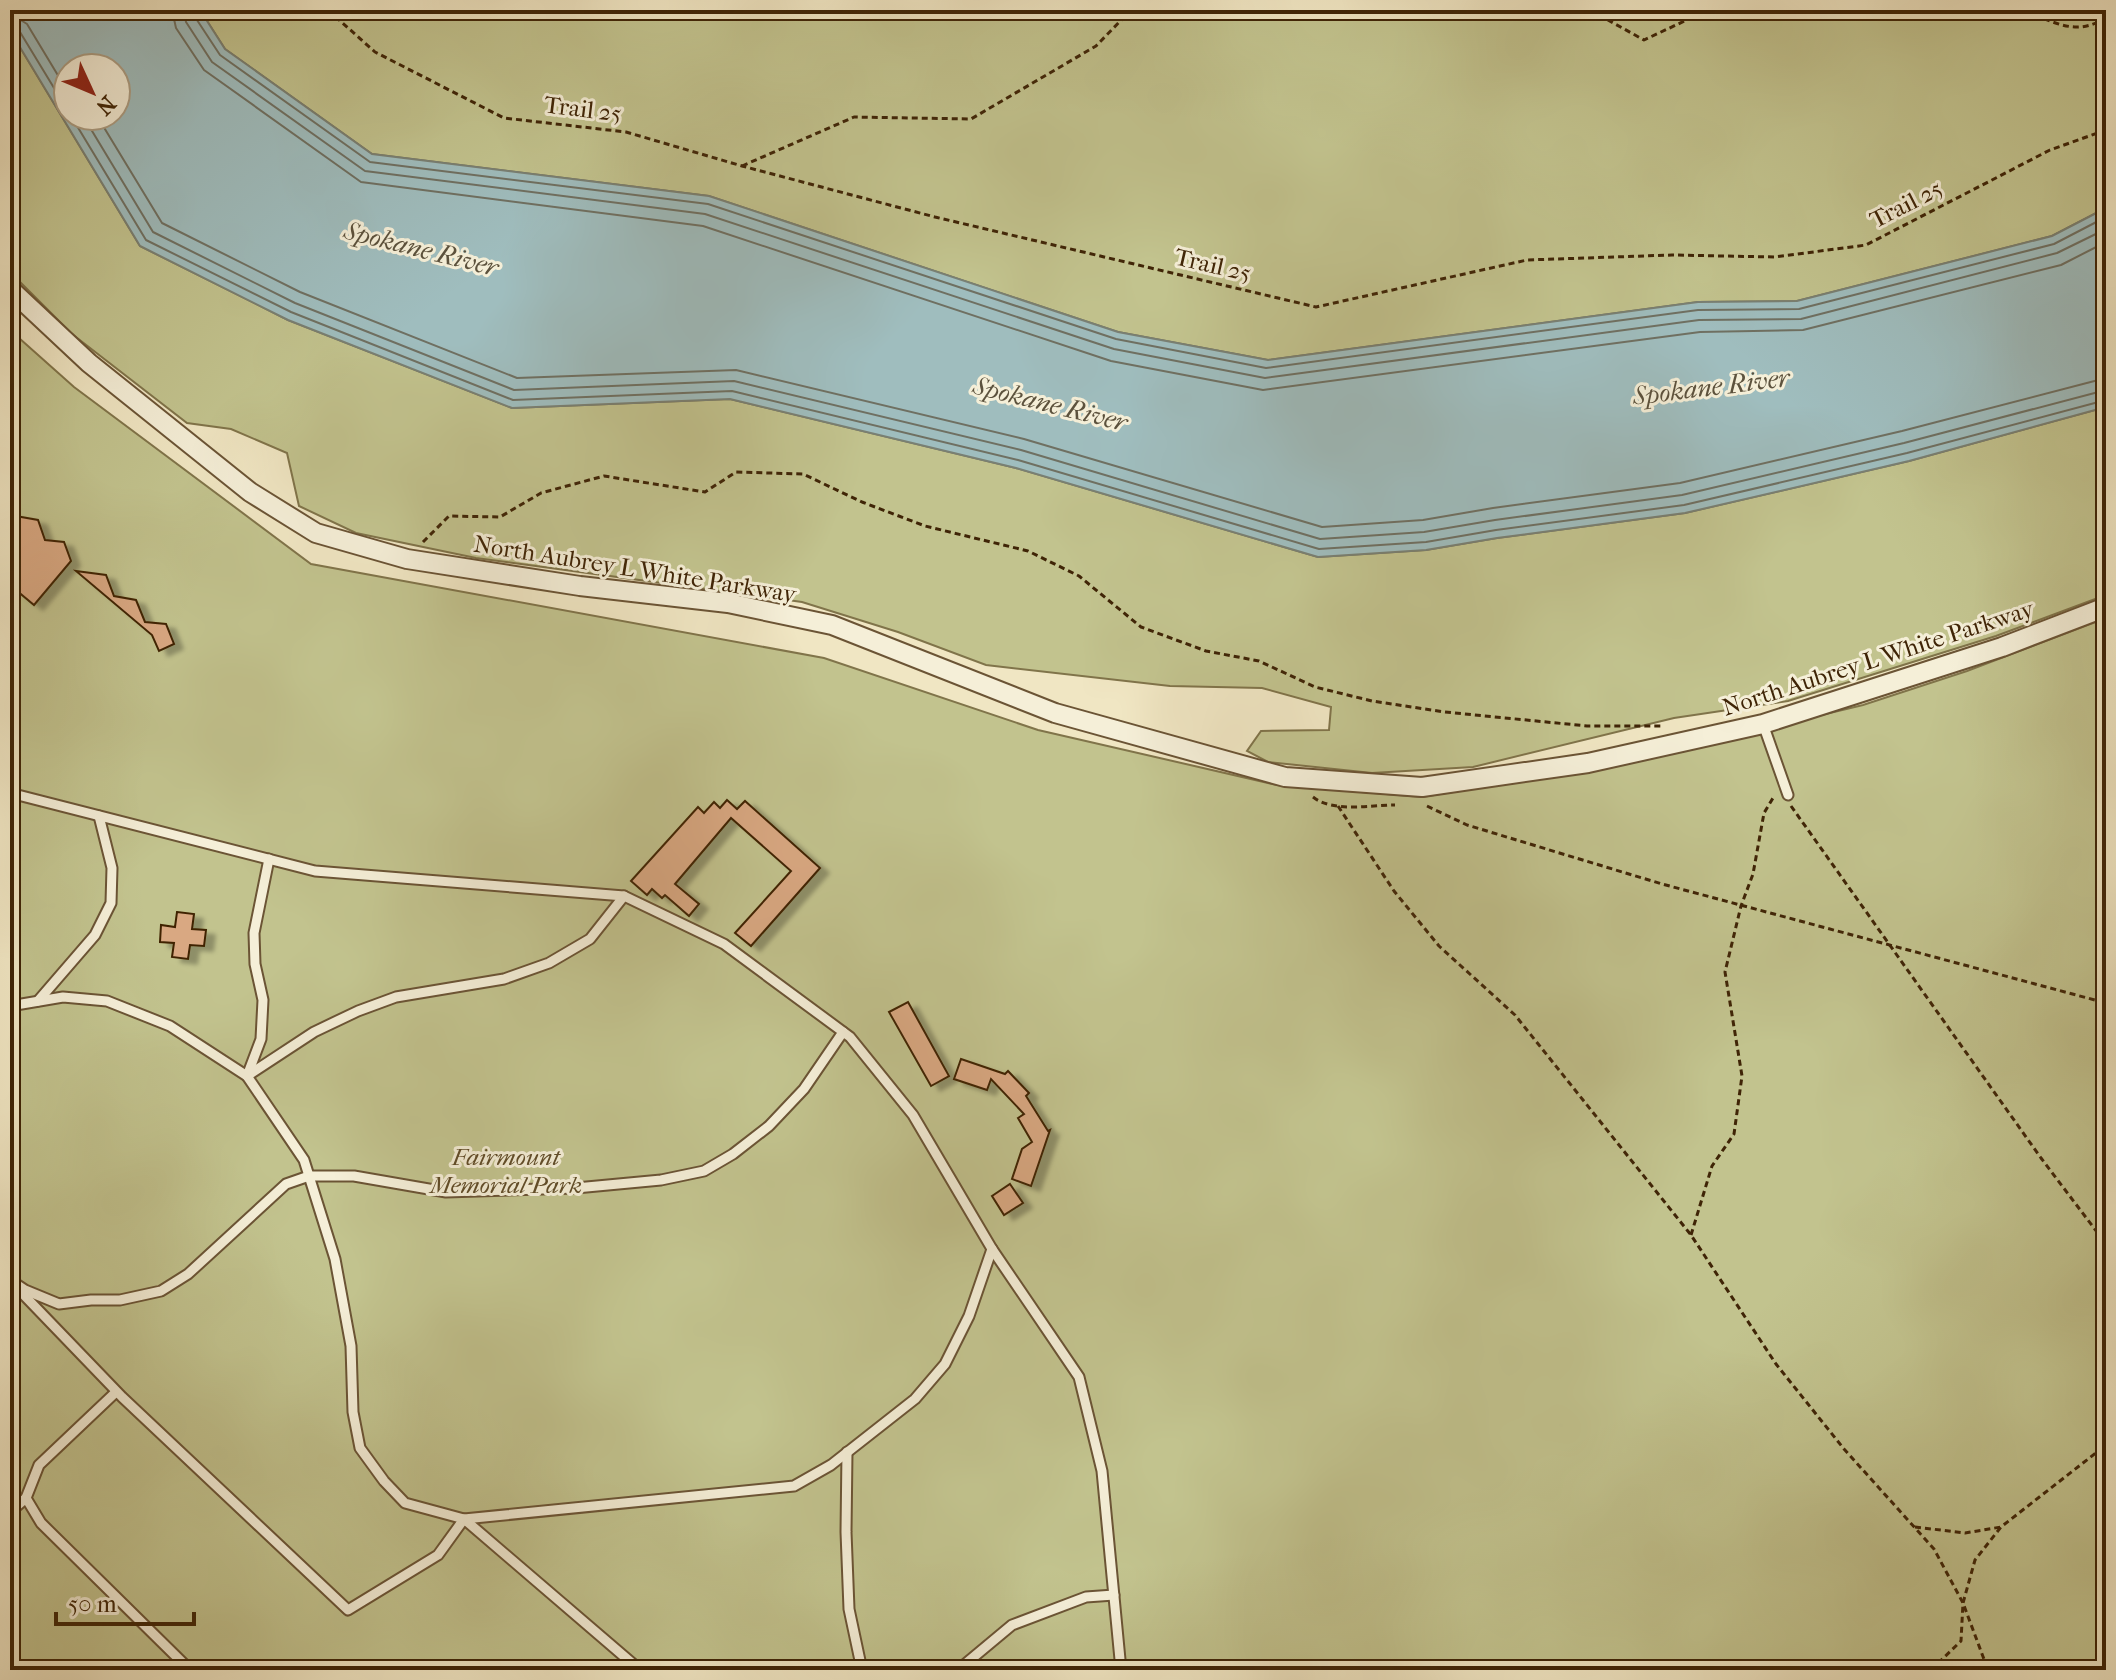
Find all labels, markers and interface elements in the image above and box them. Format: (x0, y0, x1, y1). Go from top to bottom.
north arrow (52, 52, 132, 132)
text: N (90, 90, 121, 120)
street label: Trail 25 (543, 90, 623, 128)
street label: Trail 25 (1865, 174, 1947, 234)
water label: Spokane River (340, 215, 504, 284)
street label: Trail 25 (1172, 243, 1254, 287)
water label: Spokane River (1630, 362, 1794, 412)
water label: Spokane River (969, 370, 1133, 439)
street label: North Aubrey L White Parkway (472, 530, 799, 609)
street label: North Aubrey L White Parkway (1719, 594, 2038, 722)
park label: Fairmount Memorial Park (428, 1143, 582, 1199)
scale bar (56, 1576, 194, 1626)
text: 50 m (68, 1590, 117, 1618)

